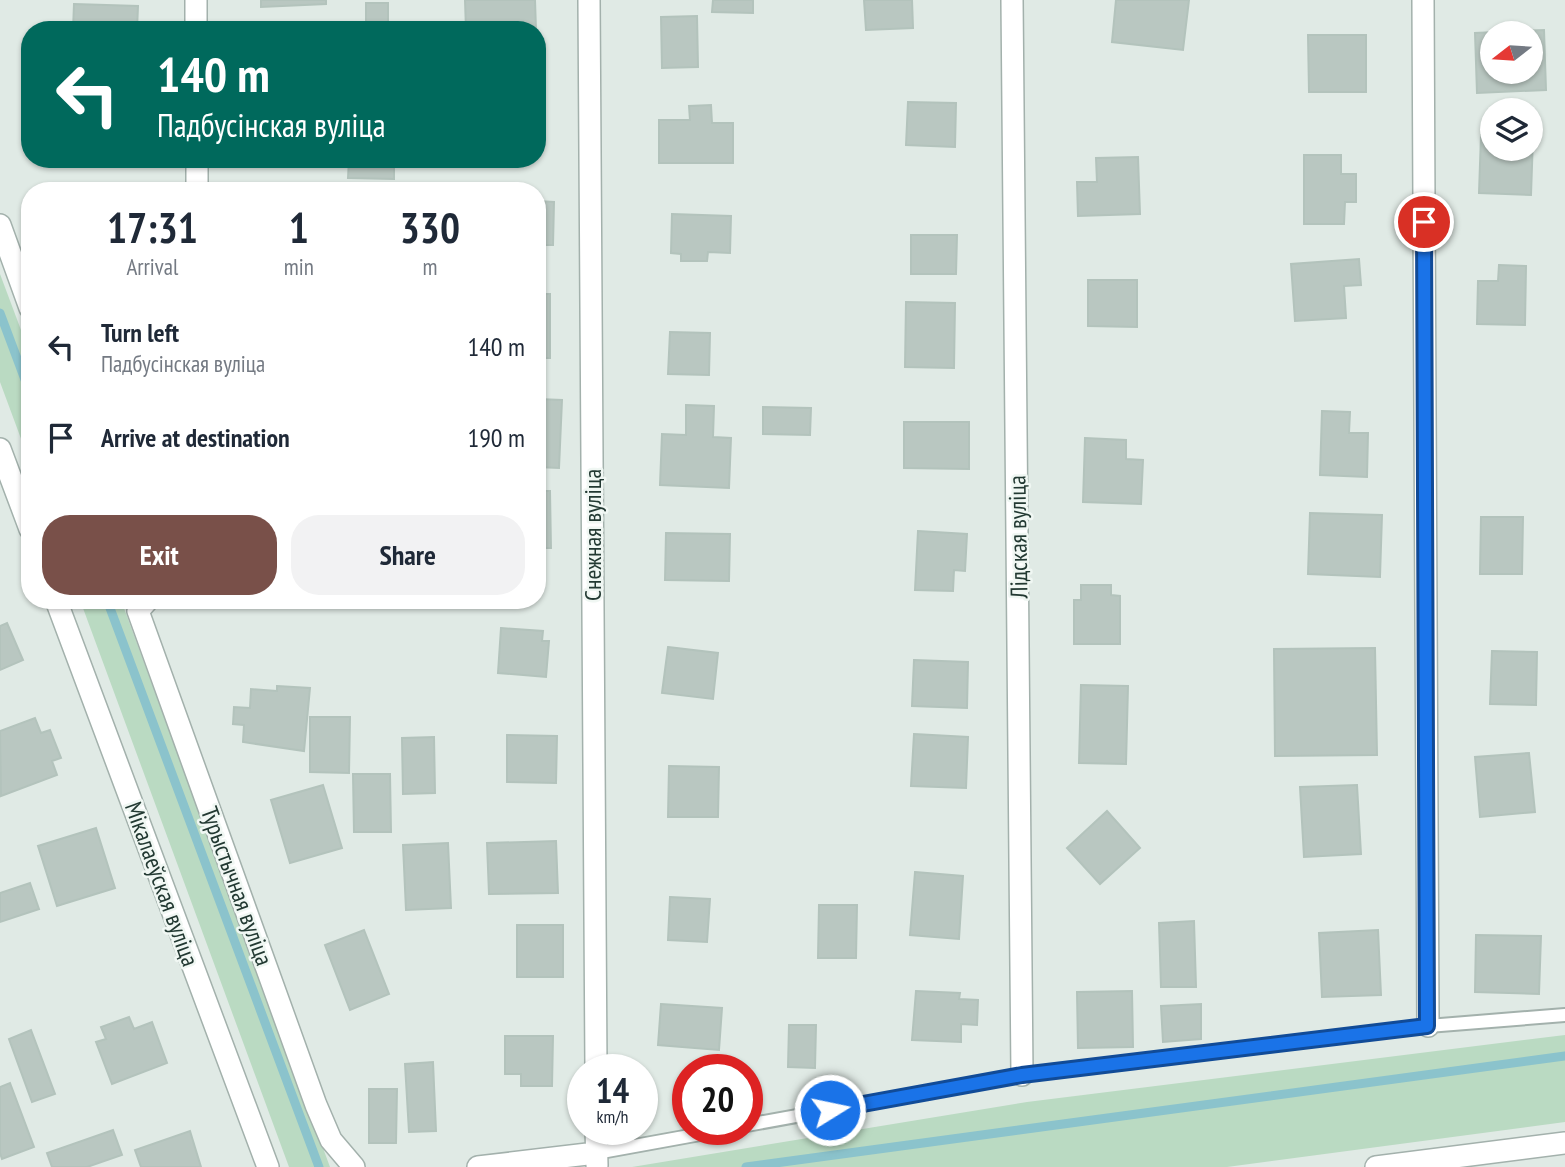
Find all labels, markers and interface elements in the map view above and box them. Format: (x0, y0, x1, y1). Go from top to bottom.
north arrow (1480, 21, 1544, 84)
map controls (1480, 21, 1543, 161)
text: 140 m (157, 42, 270, 106)
icon: left (42, 49, 133, 140)
button: layers (1480, 98, 1543, 161)
text: Падбусінская вуліца (157, 104, 385, 146)
pin (1394, 192, 1454, 252)
text: 17:31 (107, 200, 198, 255)
text: 1 (289, 200, 309, 255)
text: 330 (400, 200, 460, 255)
icon: arrive (1405, 203, 1443, 241)
text: Arrival (126, 252, 178, 281)
text: min (284, 252, 314, 281)
text: m (422, 252, 437, 281)
text: Turn left (101, 316, 179, 349)
icon: left (42, 328, 80, 366)
text: 140 m (467, 330, 525, 363)
text: Падбусінская вуліца (101, 349, 265, 378)
icon: arrive (42, 419, 80, 457)
text: Arrive at destination (101, 421, 290, 454)
text: 190 m (467, 421, 525, 454)
street label: Снежная вуліца (577, 469, 608, 601)
street label: Лідская вуліца (1001, 475, 1035, 600)
button: Exit (42, 515, 277, 595)
button: Share (291, 515, 525, 595)
street label: Мікалаеўская вуліца (118, 798, 206, 970)
street label: Турыстычная вуліца (194, 802, 280, 970)
speed limit sign: 20 (672, 1054, 763, 1145)
text: 14 (596, 1067, 629, 1113)
position arrow (793, 1073, 867, 1147)
text: km/h (597, 1105, 628, 1128)

